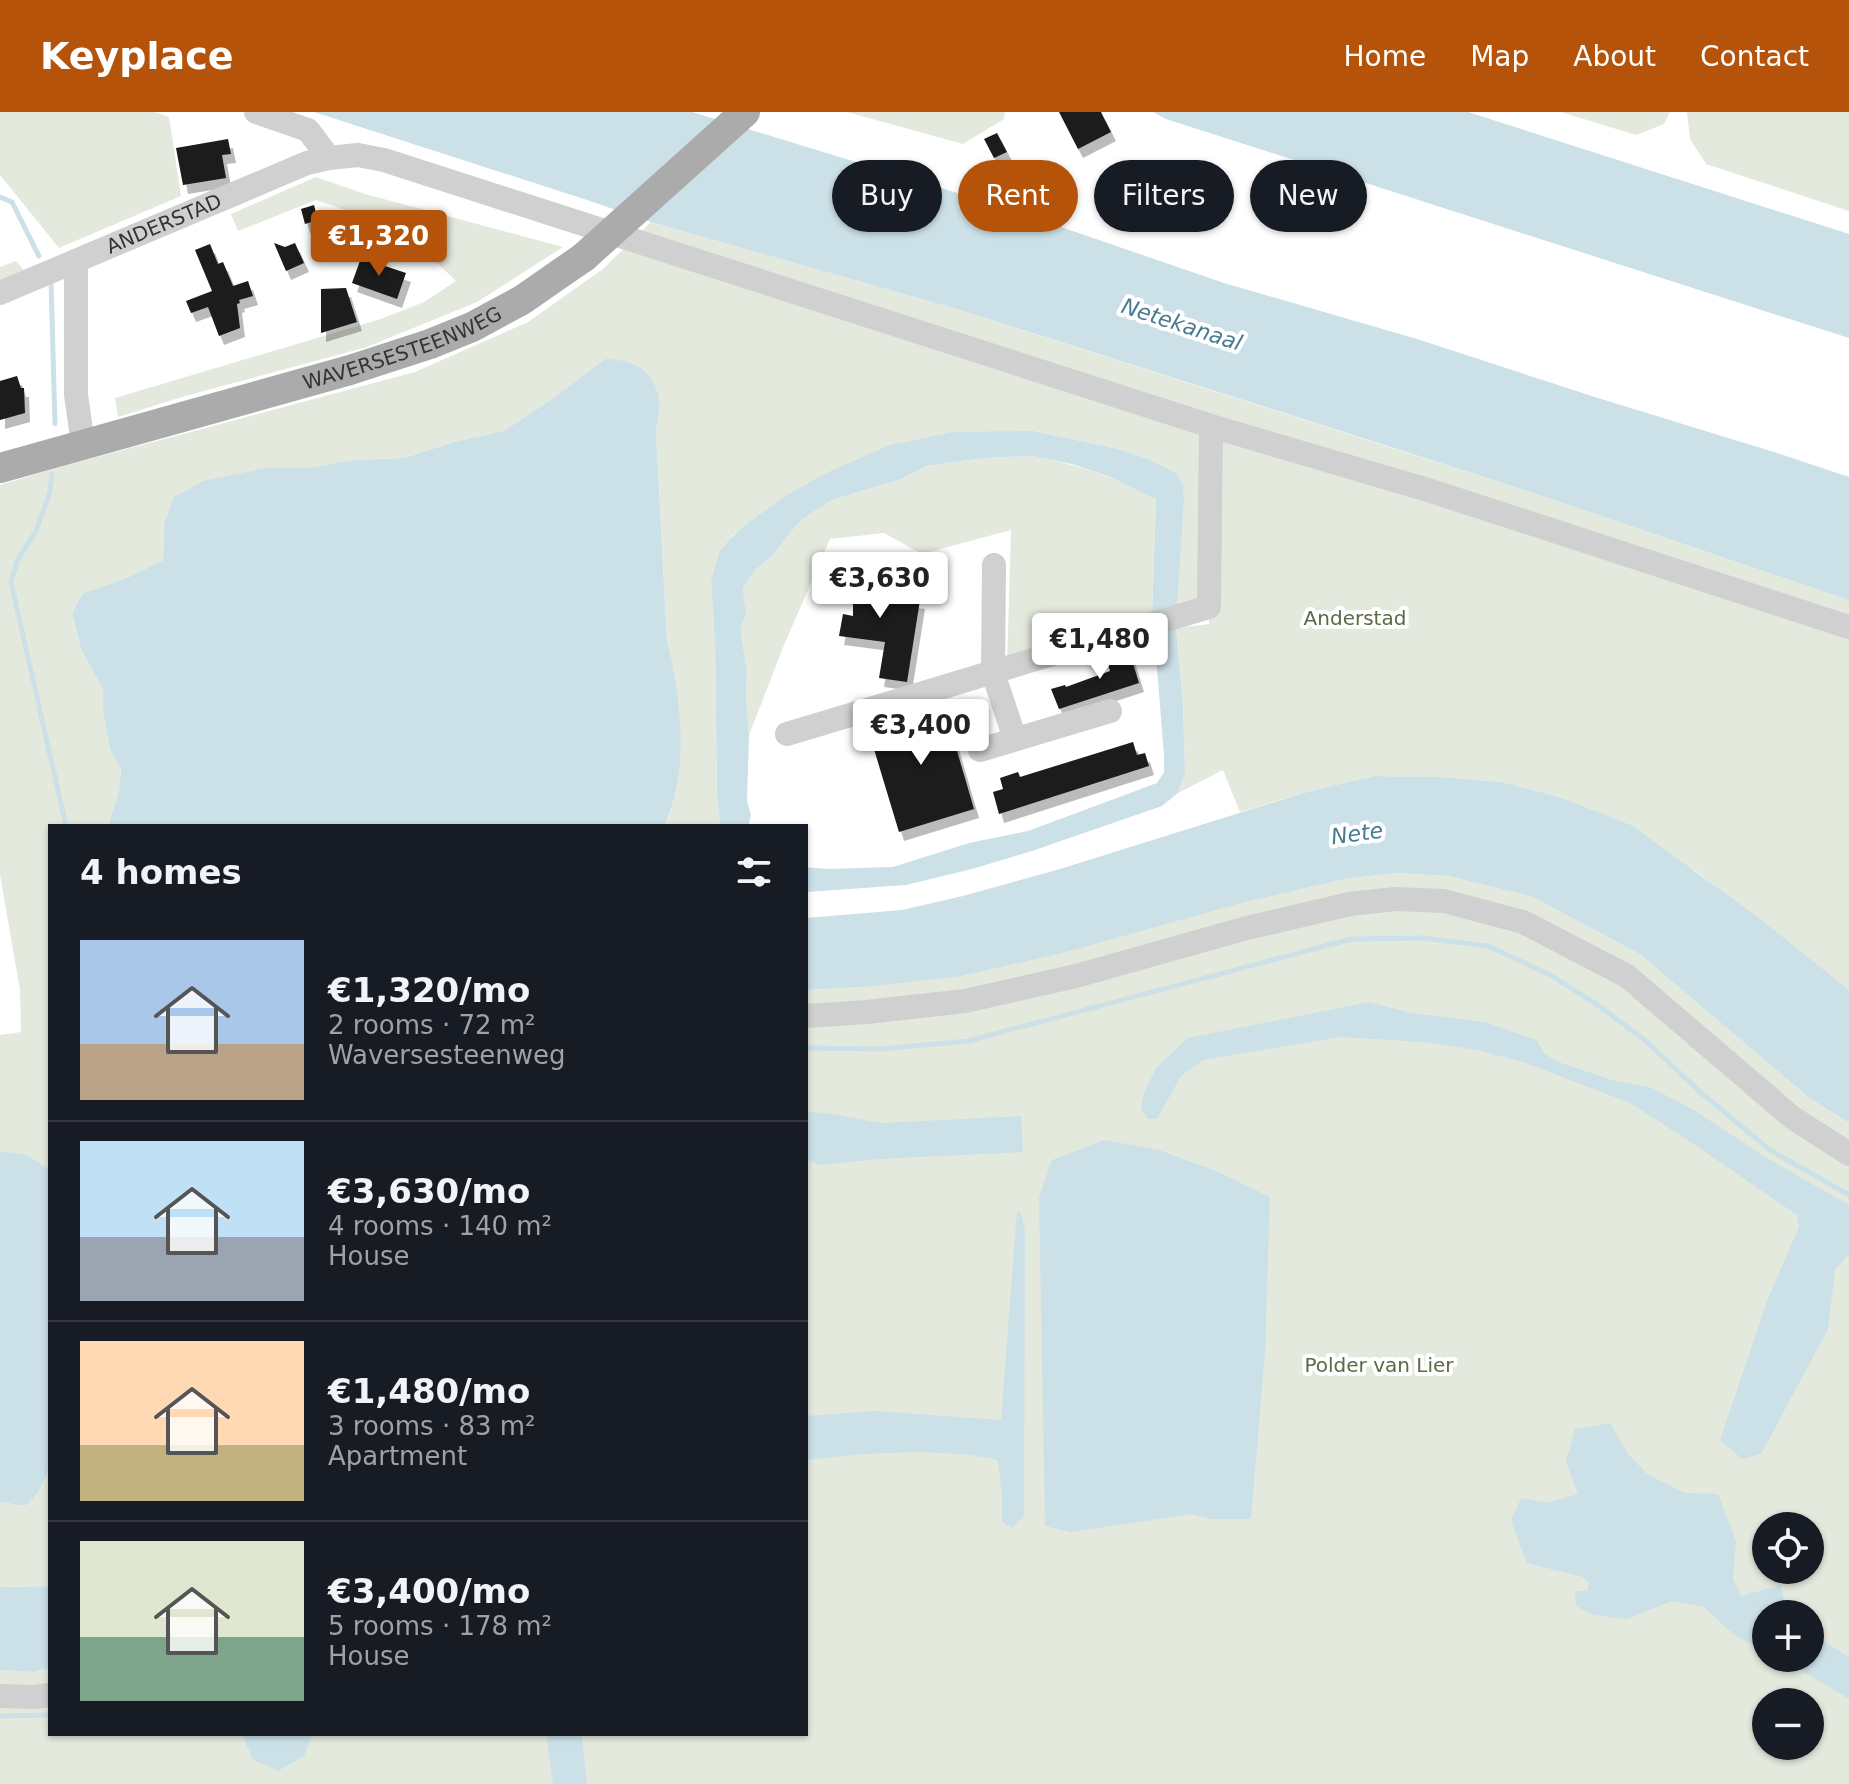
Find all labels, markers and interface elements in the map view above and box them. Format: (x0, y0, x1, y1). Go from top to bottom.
text: Keyplace (40, 34, 234, 78)
text: Home (1343, 40, 1426, 73)
text: Map (1470, 40, 1529, 73)
text: About (1573, 40, 1656, 73)
text: Contact (1700, 40, 1809, 73)
chip: Buy (832, 160, 942, 232)
chip: Rent (958, 160, 1078, 232)
chip: Filters (1094, 160, 1234, 232)
chip: New (1250, 160, 1367, 232)
street label: ANDERSTAD (103, 189, 225, 259)
pin: €1,320 (314, 210, 444, 278)
text: €1,320 (329, 221, 429, 251)
water label: Netekanaal (1118, 293, 1245, 356)
street label: WAVERSESTEENWEG (300, 301, 506, 395)
pin: €3,630 (815, 552, 945, 620)
text: €3,630 (830, 563, 930, 593)
park label: Anderstad (1304, 606, 1406, 630)
pin: €1,480 (1035, 613, 1165, 681)
text: €1,480 (1050, 624, 1150, 654)
pin: €3,400 (856, 699, 986, 767)
text: €3,400 (871, 710, 971, 740)
water label: Nete (1330, 817, 1385, 850)
icon: filters (732, 850, 776, 894)
text: 4 homes (80, 852, 242, 892)
text: €1,320/mo (328, 970, 530, 1010)
icon: home (144, 972, 240, 1068)
text: 2 rooms · 72 m² (328, 1010, 536, 1040)
text: Waversesteenweg (328, 1040, 566, 1070)
text: €3,630/mo (328, 1171, 530, 1211)
icon: home (144, 1173, 240, 1269)
text: 4 rooms · 140 m² (328, 1211, 552, 1241)
text: House (328, 1241, 409, 1271)
park label: Polder van Lier (1304, 1353, 1454, 1377)
text: €1,480/mo (328, 1371, 530, 1411)
icon: home (144, 1373, 240, 1469)
text: 3 rooms · 83 m² (328, 1411, 536, 1441)
text: Apartment (328, 1441, 467, 1471)
map controls (1752, 1512, 1824, 1760)
button: locate (1752, 1512, 1824, 1584)
text: €3,400/mo (328, 1571, 530, 1611)
icon: home (144, 1573, 240, 1669)
button: + (1752, 1600, 1824, 1672)
text: 5 rooms · 178 m² (328, 1611, 552, 1641)
text: House (328, 1641, 409, 1671)
button: − (1752, 1688, 1824, 1760)

